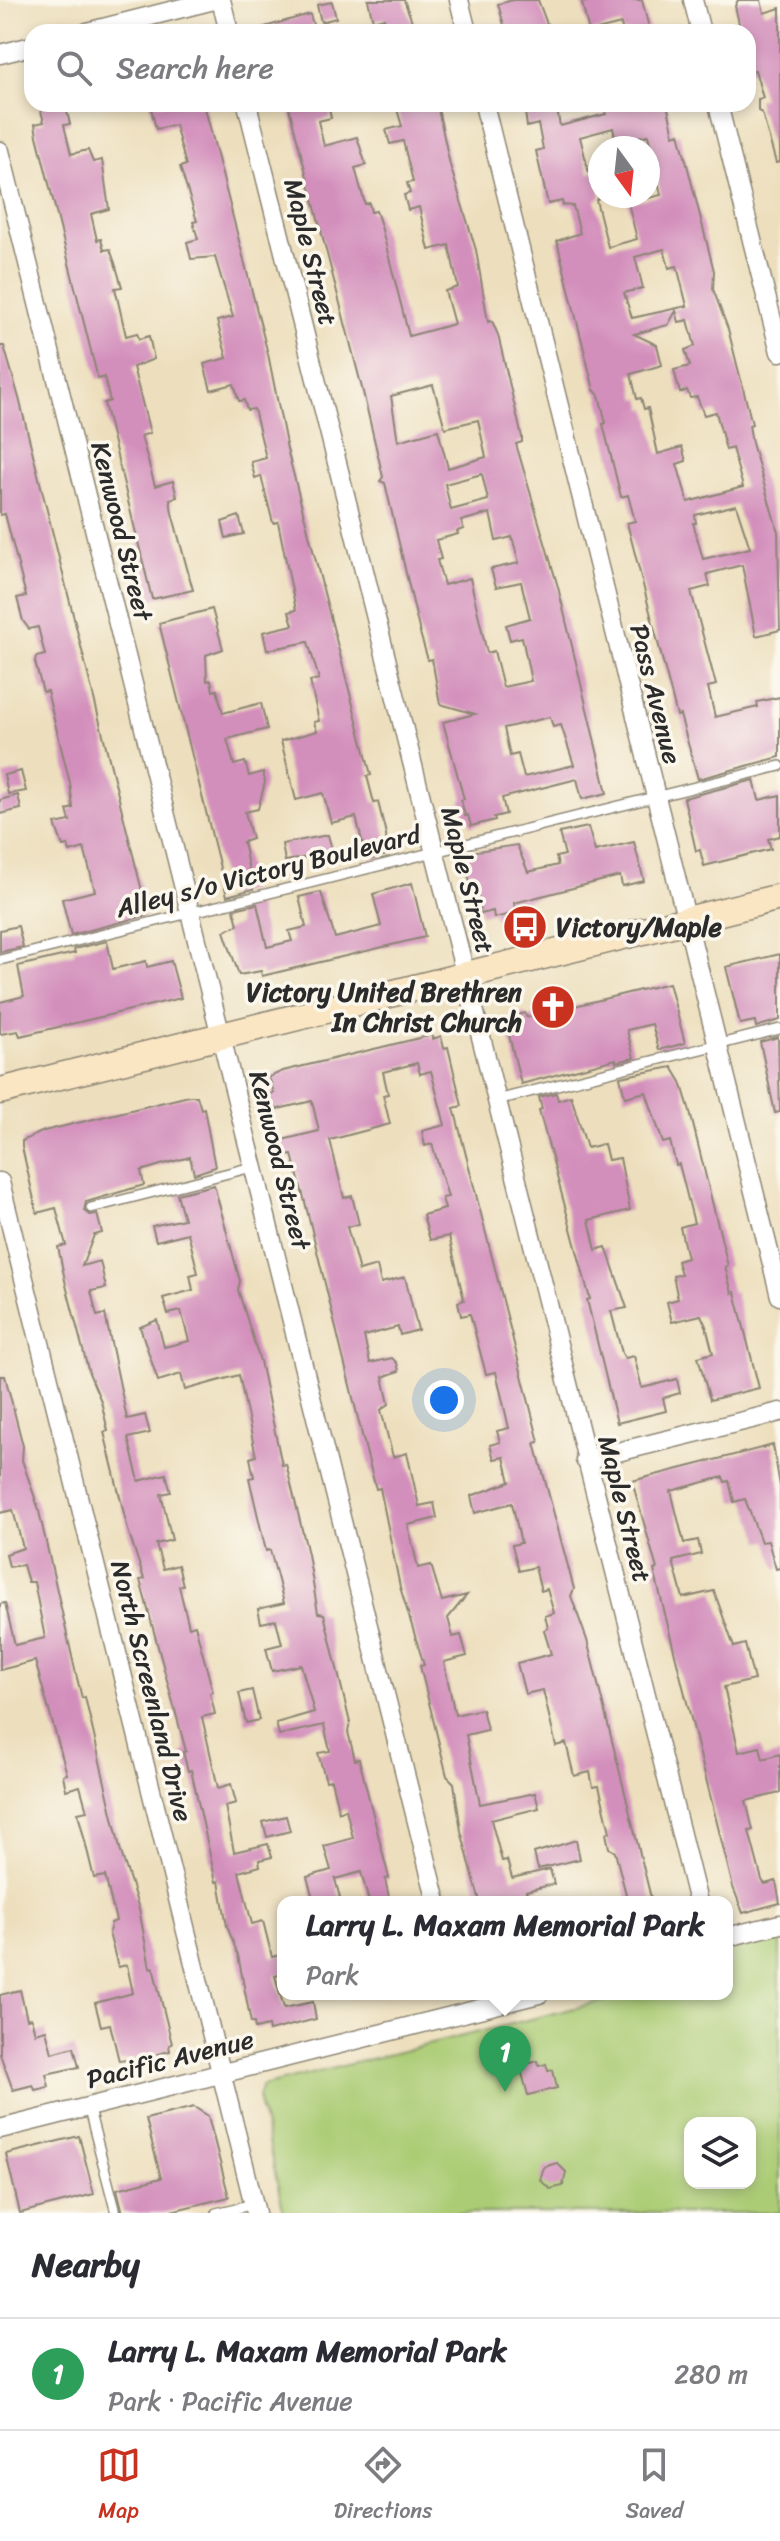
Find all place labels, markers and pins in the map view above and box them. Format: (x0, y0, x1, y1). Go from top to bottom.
bus stop icon: Victory/Maple (501, 903, 549, 951)
place label: Victory/Maple (556, 904, 723, 950)
place label: Victory United Brethren In Christ Church (246, 969, 523, 1045)
church icon: Victory United Brethren In Christ Church (529, 983, 577, 1031)
pin: 1 (479, 2026, 531, 2092)

